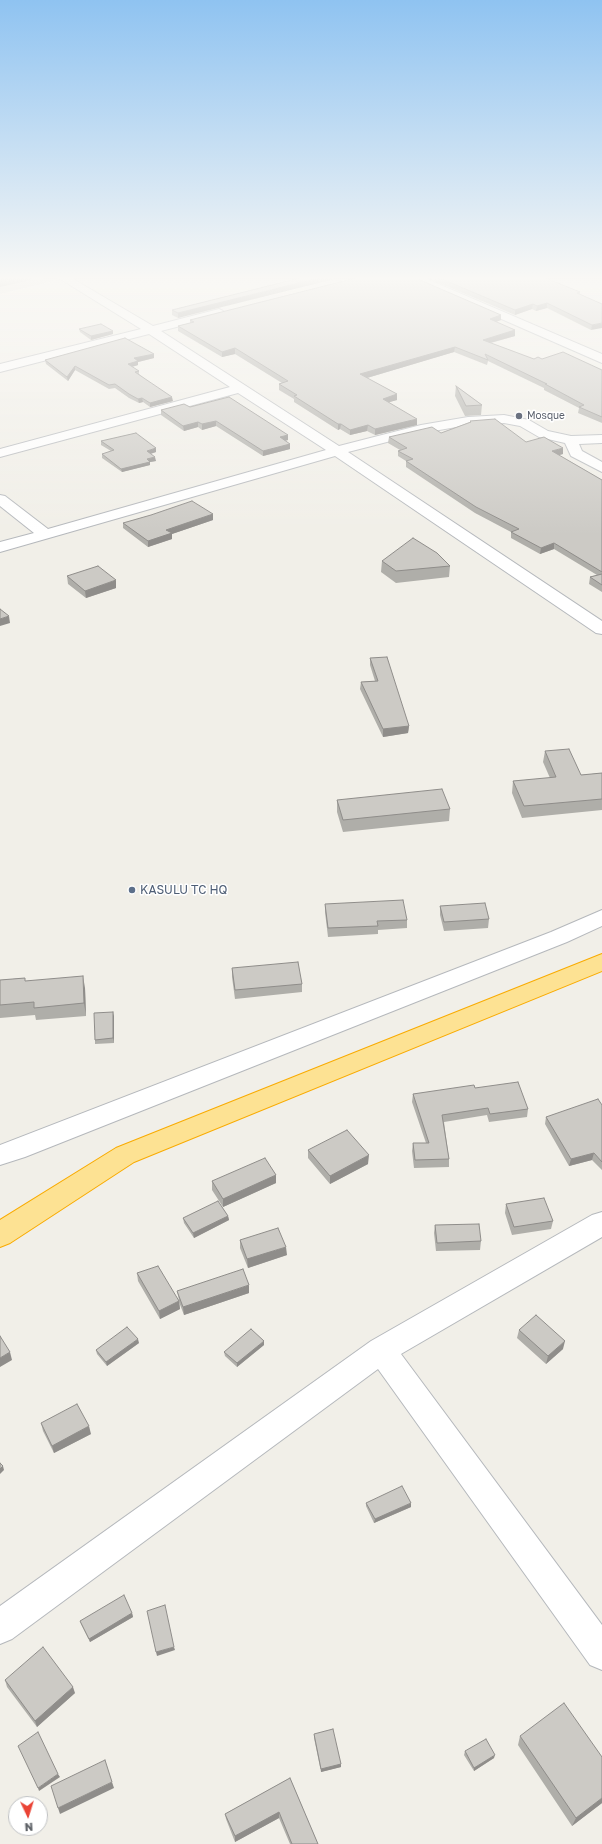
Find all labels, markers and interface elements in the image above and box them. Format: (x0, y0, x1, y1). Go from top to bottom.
place label: Mosque (527, 410, 565, 422)
marker: Mosque (514, 411, 524, 421)
place label: KASULU TC HQ (140, 883, 227, 897)
marker: KASULU TC HQ (127, 885, 137, 895)
north arrow (8, 1796, 48, 1836)
text: N (24, 1821, 33, 1834)

